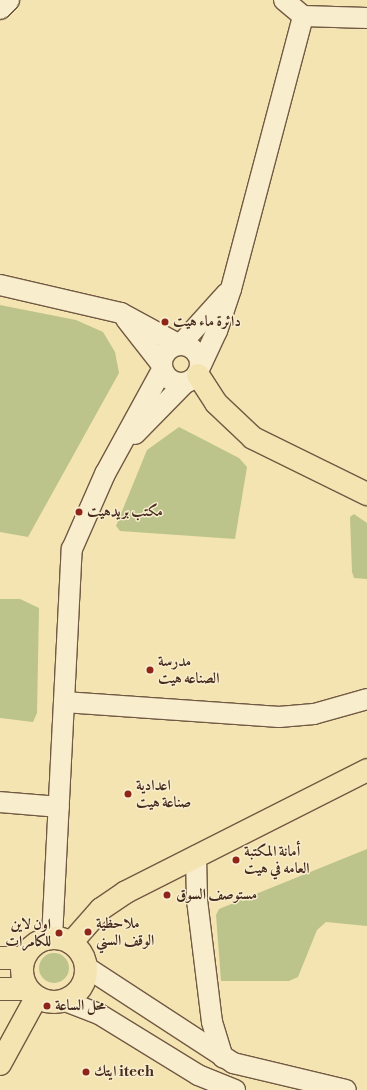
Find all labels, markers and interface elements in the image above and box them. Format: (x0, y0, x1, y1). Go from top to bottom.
place label: دائرة ماء هيت (173, 313, 241, 331)
marker: دائرة ماء هيت (160, 317, 170, 327)
place label: مكتب بريدهيت (87, 503, 163, 521)
marker: مكتب بريدهيت (74, 507, 84, 517)
place label: مدرسة الصناعه هيت (158, 652, 219, 687)
marker: مدرسة الصناعه هيت (145, 665, 155, 675)
place label: اعدادية صناعة هيت (136, 776, 191, 811)
marker: اعدادية صناعة هيت (123, 789, 133, 799)
place label: أمانة المكتبة العامه في هيت (244, 842, 310, 877)
marker: أمانة المكتبة العامه في هيت (231, 855, 241, 865)
place label: مستوصف السوق (176, 886, 257, 904)
marker: مستوصف السوق (161, 889, 173, 901)
place label: ملاحظية الوقف السني (96, 914, 154, 949)
place label: اون لاين للكامرات (5, 915, 51, 950)
marker: ملاحظية الوقف السني (83, 927, 93, 937)
marker: اون لاين للكامرات (54, 928, 64, 938)
place label: محل الساعة (55, 997, 106, 1015)
marker: محل الساعة (42, 1001, 52, 1011)
place label: ايتك itech (94, 1063, 154, 1081)
marker: ايتك itech (81, 1067, 91, 1077)

